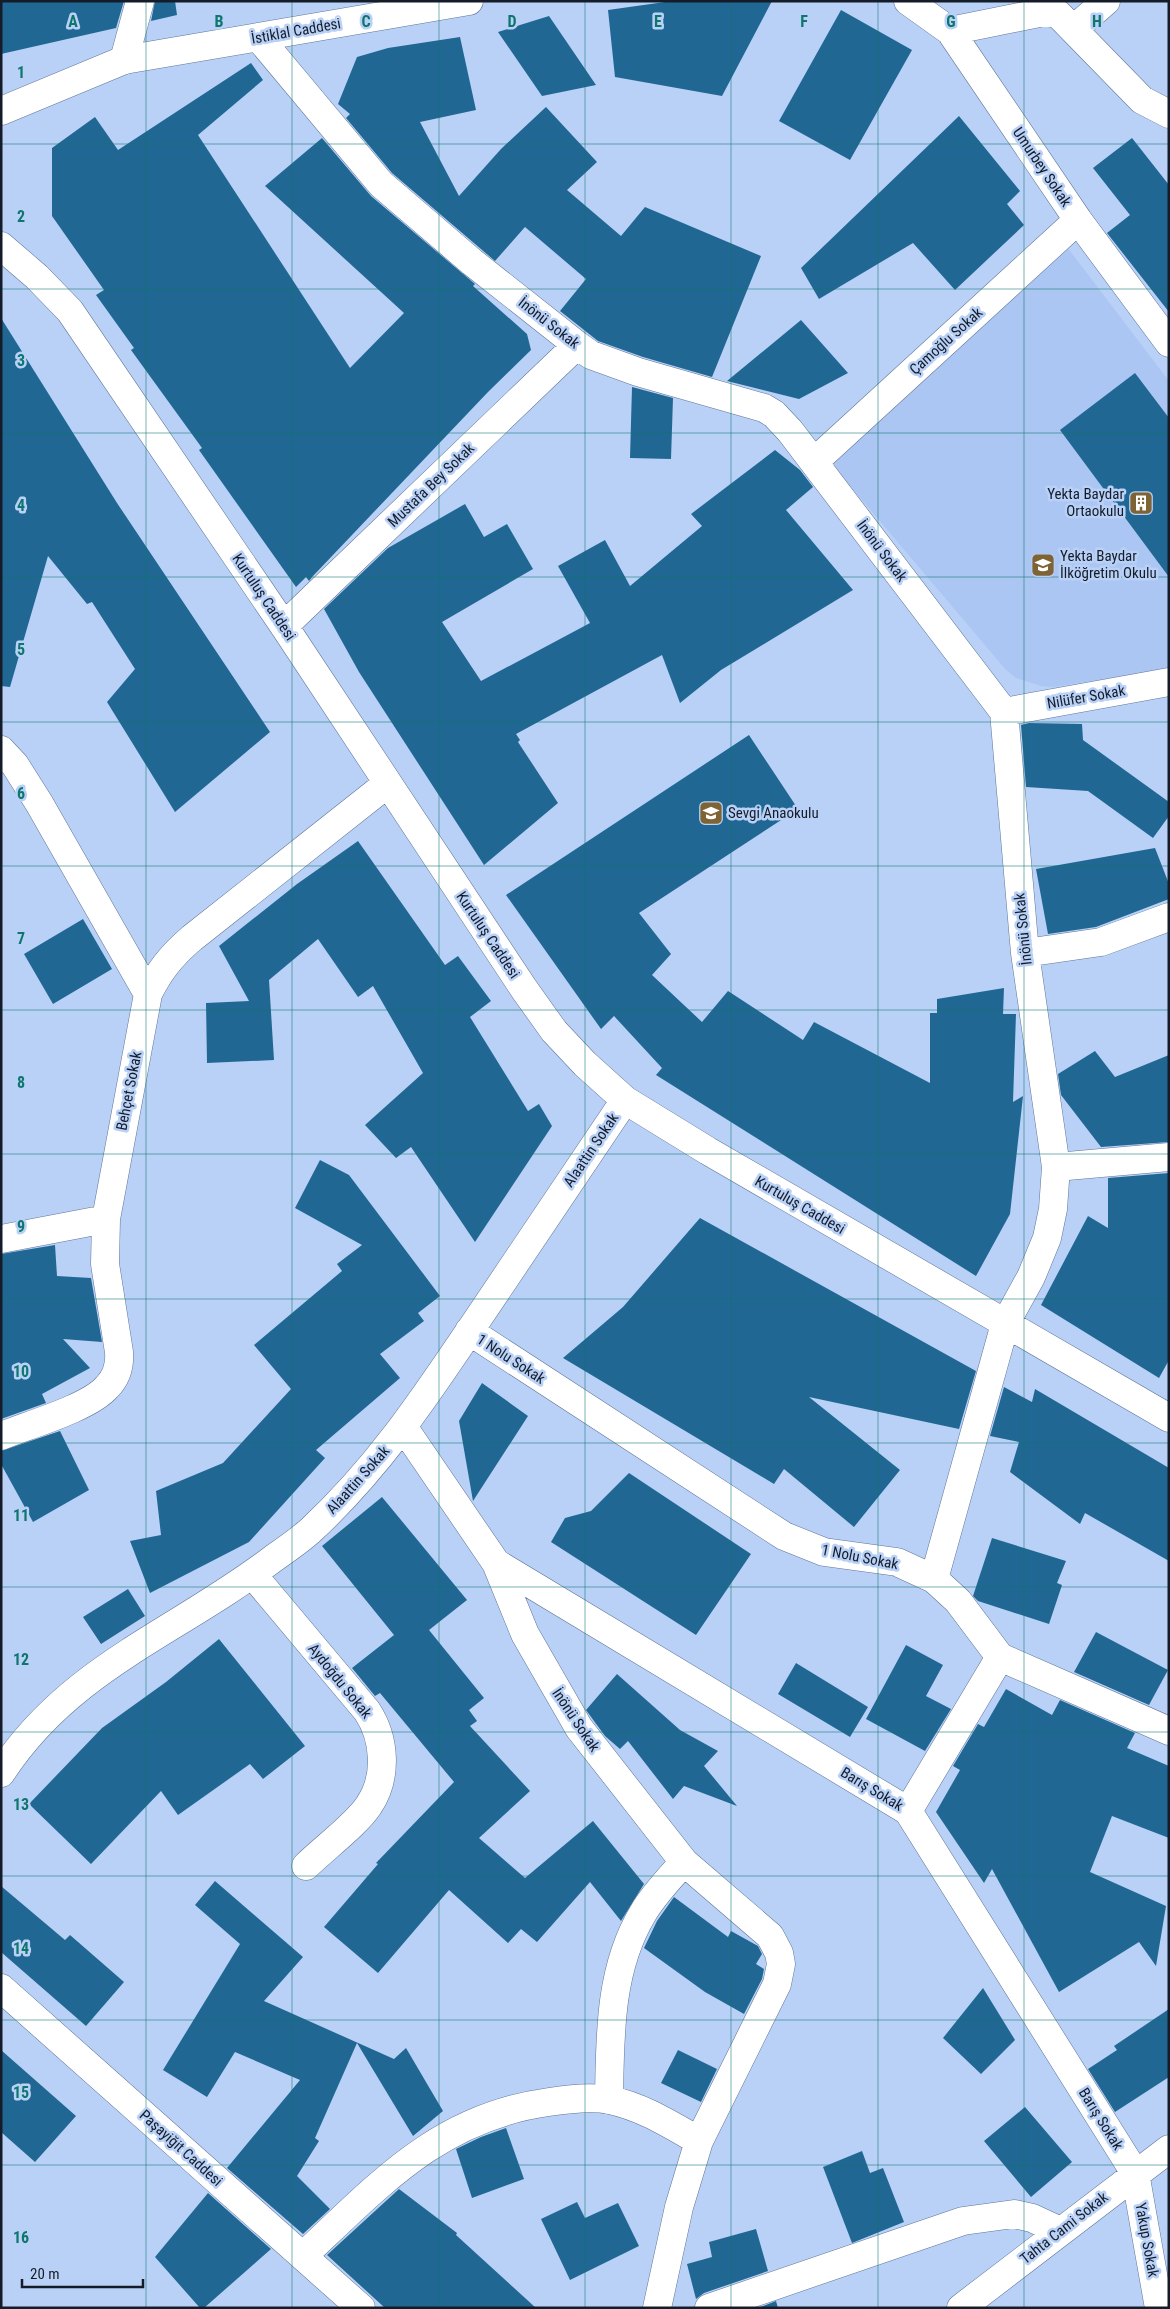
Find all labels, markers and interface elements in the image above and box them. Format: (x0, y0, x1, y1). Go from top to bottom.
text: A (68, 12, 78, 31)
text: B (215, 12, 224, 31)
text: C (361, 12, 371, 31)
text: D (507, 12, 517, 31)
text: E (654, 12, 662, 31)
text: F (800, 12, 808, 31)
text: G (946, 12, 956, 31)
text: H (1092, 12, 1102, 31)
street label: İstiklal Caddesi (250, 14, 342, 48)
text: 1 (17, 63, 25, 82)
street label: Umurbey Sokak (1009, 124, 1075, 210)
text: 2 (17, 207, 25, 226)
street label: İnönü Sokak (515, 294, 583, 353)
street label: Çamoğlu Sokak (906, 303, 986, 378)
text: 3 (17, 351, 25, 370)
street label: Mustafa Bey Sokak (384, 439, 478, 531)
place label: Yekta Baydar Ortaokulu (1047, 485, 1124, 520)
building icon: Yekta Baydar Ortaokulu (1128, 490, 1154, 516)
text: 4 (17, 496, 25, 515)
street label: İnönü Sokak (853, 517, 911, 586)
place label: Yekta Baydar İlköğretim Okulu (1060, 547, 1157, 582)
street label: Kurtuluş Caddesi (228, 550, 300, 644)
school or university icon: Yekta Baydar İlköğretim Okulu (1030, 552, 1056, 578)
text: 5 (17, 640, 25, 659)
street label: Nilüfer Sokak (1046, 681, 1127, 713)
text: 6 (17, 784, 25, 803)
school or university icon: Sevgi Anaokulu (698, 800, 724, 826)
place label: Sevgi Anaokulu (728, 804, 819, 822)
street label: Kurtuluş Caddesi (452, 888, 524, 982)
street label: İnönü Sokak (1010, 892, 1036, 966)
text: 7 (17, 929, 25, 948)
street label: Behçet Sokak (113, 1050, 146, 1132)
text: 8 (17, 1073, 25, 1092)
street label: Alaattin Sokak (560, 1109, 622, 1190)
street label: Kurtuluş Caddesi (752, 1172, 848, 1238)
text: 9 (17, 1217, 25, 1236)
street label: 1 Nolu Sokak (473, 1330, 549, 1388)
text: 10 (13, 1362, 29, 1381)
street label: Alaattin Sokak (323, 1442, 393, 1518)
text: 11 (13, 1506, 29, 1525)
street label: 1 Nolu Sokak (820, 1541, 900, 1573)
street label: Aydoğdu Sokak (304, 1640, 376, 1722)
text: 12 (13, 1650, 29, 1669)
street label: İnönü Sokak (548, 1685, 604, 1755)
street label: Barış Sokak (837, 1763, 907, 1815)
text: 13 (13, 1795, 29, 1814)
text: 14 (13, 1939, 29, 1958)
text: 15 (13, 2083, 29, 2102)
street label: Barış Sokak (1075, 2085, 1127, 2154)
street label: Paşayiğit Caddesi (136, 2106, 226, 2190)
street label: Tahta Cami Sokak (1017, 2188, 1112, 2268)
street label: Yakup Sokak (1132, 2201, 1162, 2279)
text: 16 (13, 2228, 29, 2247)
scale bar (22, 2256, 144, 2288)
text: 20 m (30, 2265, 60, 2283)

